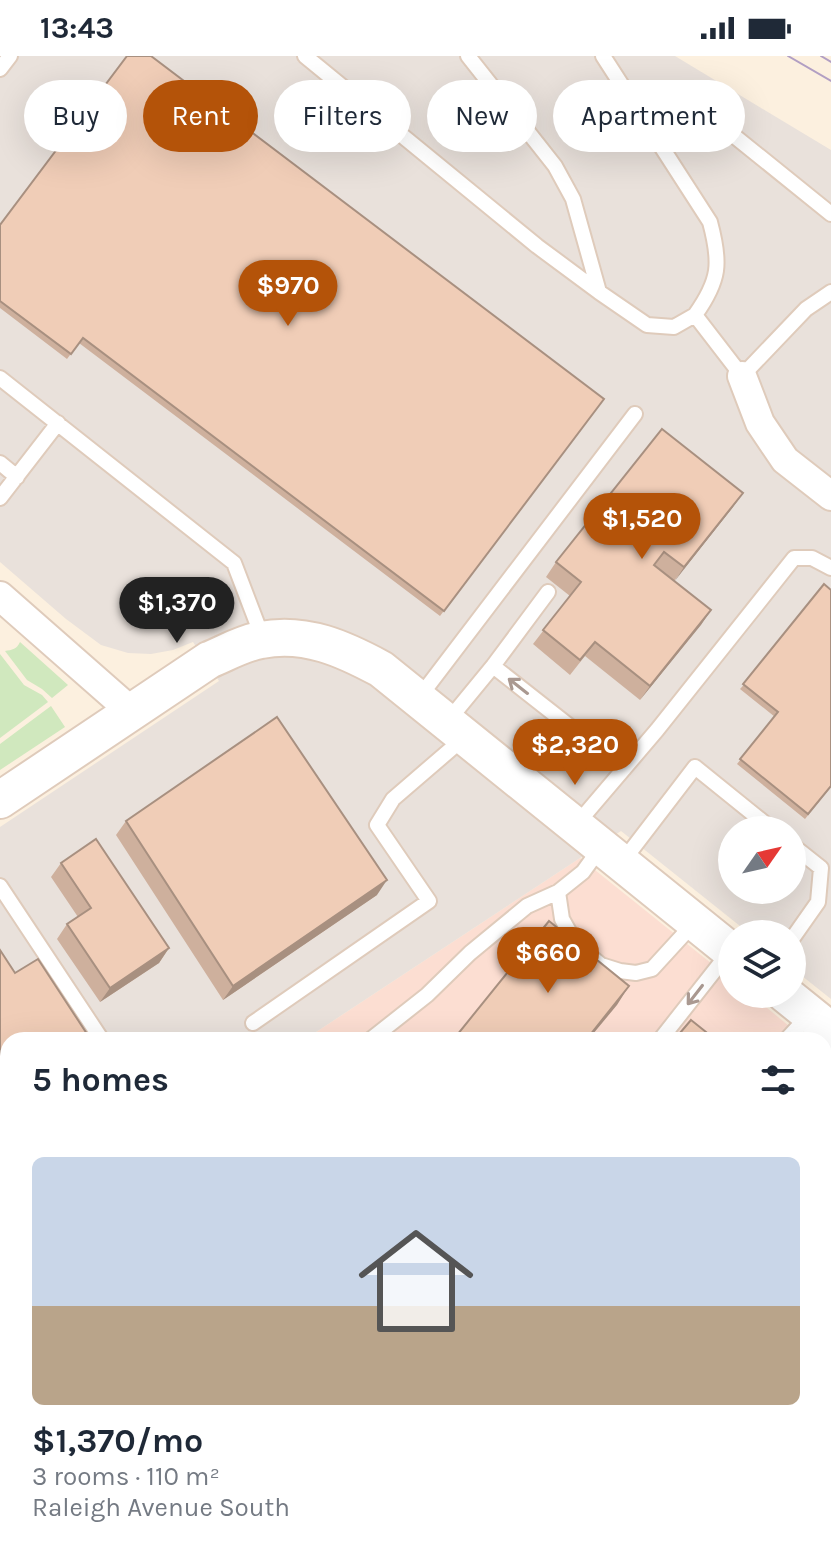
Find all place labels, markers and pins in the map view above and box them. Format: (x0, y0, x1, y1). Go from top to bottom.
pin: $970 (241, 260, 335, 328)
pin: $1,520 (577, 493, 707, 561)
pin: $1,370 (112, 577, 242, 645)
pin: $2,320 (510, 719, 640, 787)
pin: $660 (501, 927, 595, 995)

